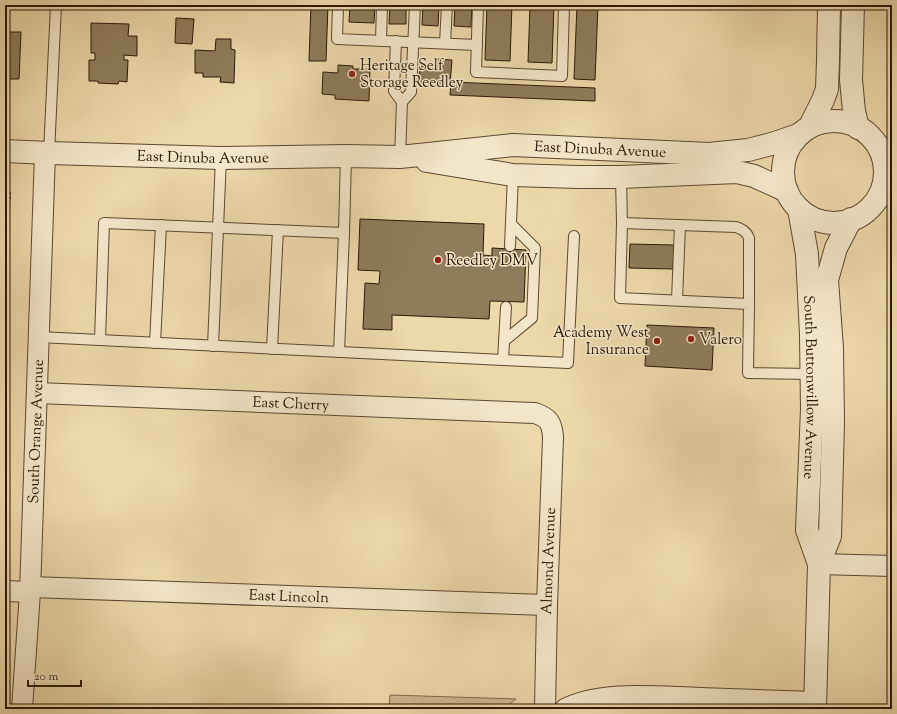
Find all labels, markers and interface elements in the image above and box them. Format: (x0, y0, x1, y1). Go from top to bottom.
place label: Heritage Self Storage Reedley (360, 56, 464, 94)
marker: Heritage Self Storage Reedley (347, 69, 357, 79)
street label: East Dinuba Avenue (534, 137, 667, 164)
street label: East Dinuba Avenue (137, 147, 269, 170)
place label: Reedley DMV (446, 251, 538, 272)
marker: Reedley DMV (433, 255, 443, 265)
street label: South Buttonwillow Avenue (797, 295, 821, 480)
place label: Academy West Insurance (553, 323, 649, 361)
place label: Valero (699, 330, 742, 351)
marker: Valero (686, 334, 696, 344)
marker: Academy West Insurance (652, 336, 662, 346)
street label: South Orange Avenue (24, 359, 50, 504)
street label: East Cherry (252, 393, 330, 417)
street label: Almond Avenue (537, 507, 562, 615)
street label: East Lincoln (248, 586, 329, 609)
scale bar (28, 662, 81, 688)
text: 20 m (34, 668, 59, 686)

